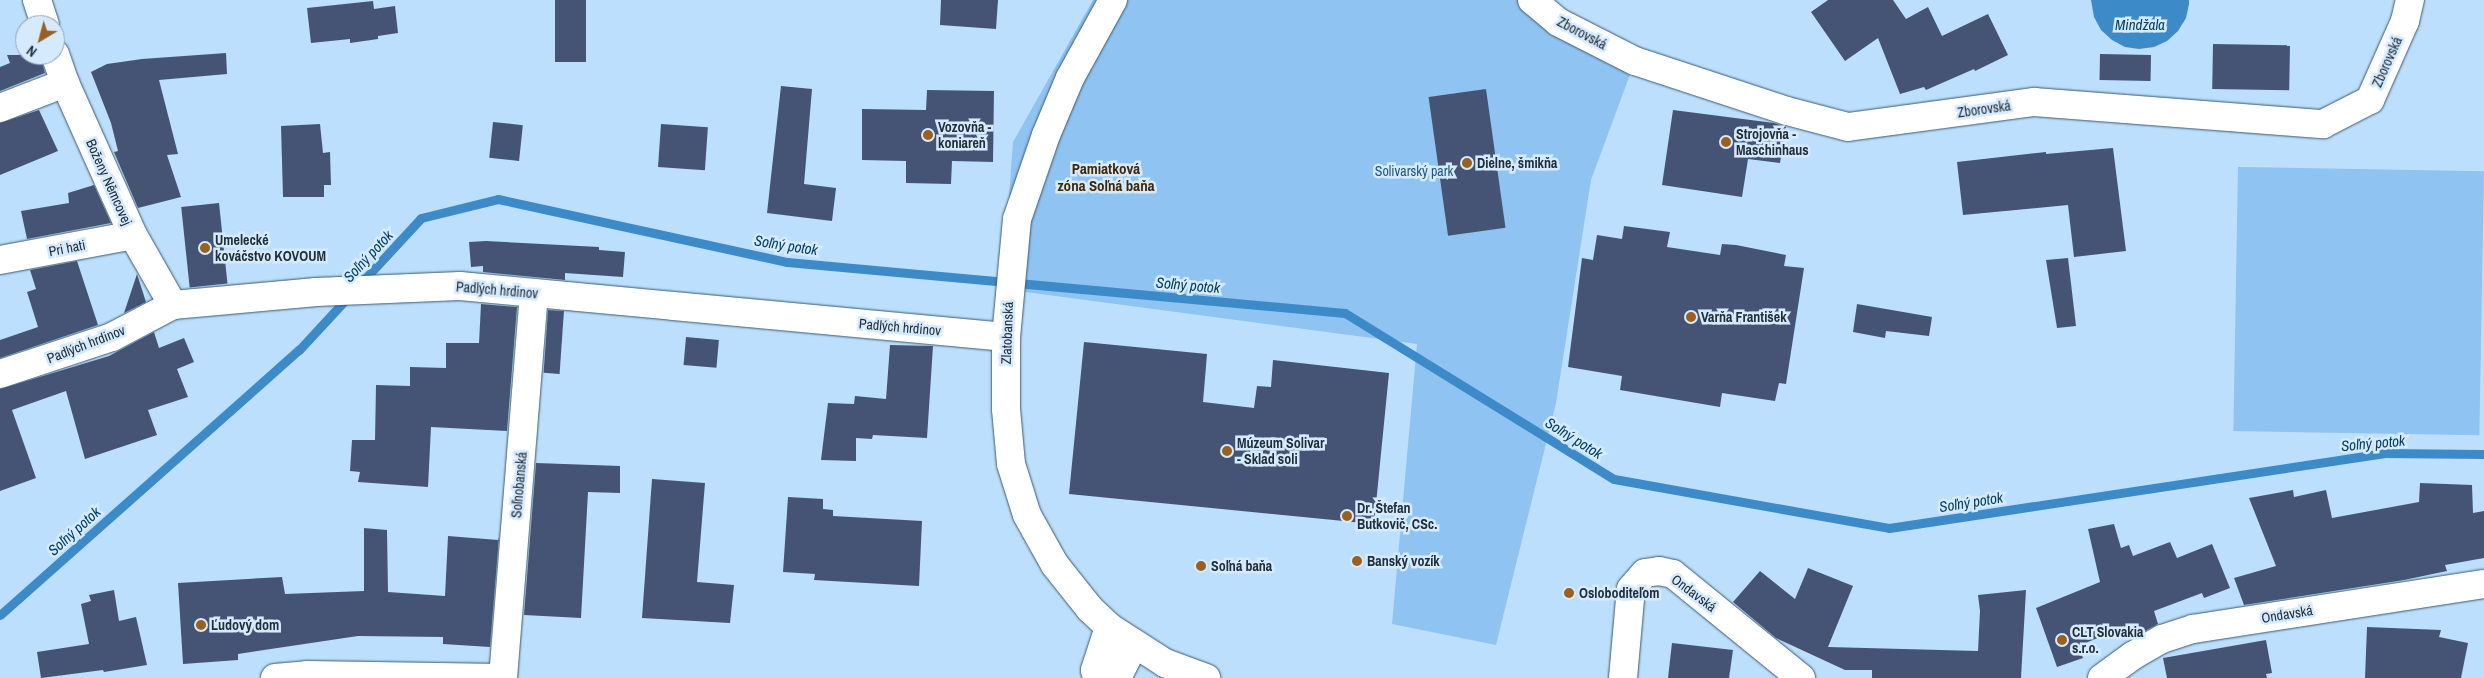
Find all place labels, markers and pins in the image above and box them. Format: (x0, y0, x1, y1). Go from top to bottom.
place label: Vozovňa - koniareň (938, 119, 991, 152)
place label: Strojovňa - Maschinhaus (1736, 126, 1809, 158)
marker: Vozovňa - koniareň (922, 129, 934, 141)
marker: Strojovňa - Maschinhaus (1720, 136, 1732, 148)
place label: Dielne, šmikňa (1477, 155, 1557, 171)
marker: Dielne, šmikňa (1461, 157, 1473, 169)
place label: Umelecké kováčstvo KOVOUM (215, 232, 326, 264)
marker: Umelecké kováčstvo KOVOUM (199, 242, 211, 254)
place label: Varňa František (1701, 309, 1787, 325)
marker: Varňa František (1685, 311, 1697, 323)
place label: Múzeum Solivar - Sklad soli (1237, 435, 1324, 468)
marker: Múzeum Solivar - Sklad soli (1221, 445, 1233, 457)
place label: Dr. Štefan Butkovič, CSc. (1357, 500, 1437, 532)
marker: Dr. Štefan Butkovič, CSc. (1341, 510, 1353, 522)
place label: Banský vozík (1367, 553, 1440, 569)
marker: Banský vozík (1351, 555, 1363, 567)
place label: Soľná baňa (1211, 558, 1272, 574)
marker: Soľná baňa (1195, 560, 1207, 572)
place label: Osloboditeľom (1579, 585, 1659, 601)
marker: Osloboditeľom (1563, 587, 1575, 599)
place label: Ľudový dom (211, 617, 279, 633)
marker: Ľudový dom (195, 619, 207, 631)
place label: CLT Slovakia s.r.o. (2072, 624, 2143, 656)
marker: CLT Slovakia s.r.o. (2056, 634, 2068, 646)

